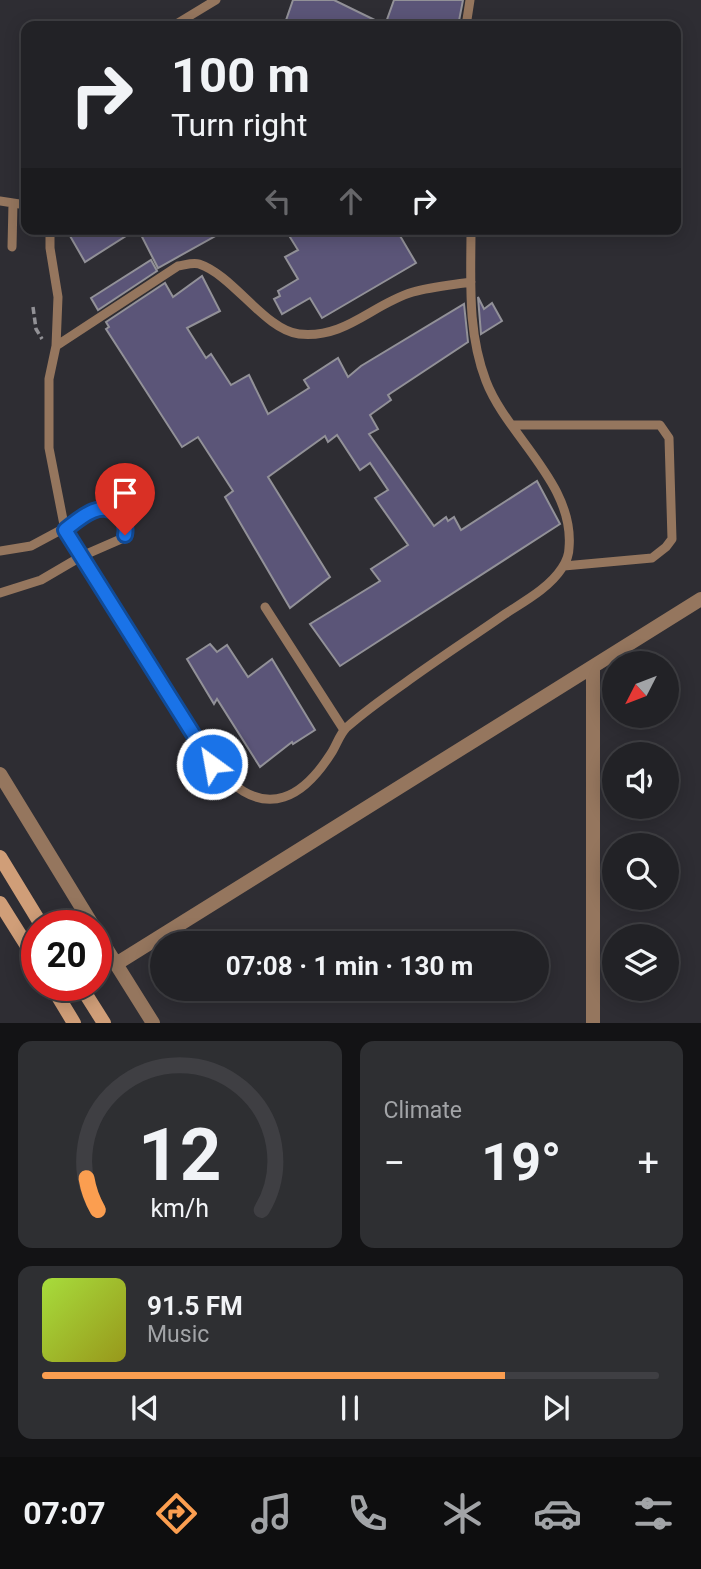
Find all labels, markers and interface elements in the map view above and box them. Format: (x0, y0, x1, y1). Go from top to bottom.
text: 100 m (171, 47, 310, 104)
icon: right (56, 49, 147, 140)
text: Turn right (171, 106, 307, 144)
icon: left (259, 182, 297, 220)
icon: ahead (332, 182, 370, 220)
icon: right (405, 182, 443, 220)
pin (95, 463, 155, 535)
icon: arrive (106, 474, 144, 512)
north arrow (602, 651, 679, 728)
map controls (602, 651, 679, 1001)
position arrow (175, 727, 249, 801)
button: sound (602, 742, 679, 819)
button: search (602, 833, 679, 910)
speed limit sign: 20 (21, 910, 112, 1001)
button: layers (602, 924, 679, 1001)
text: 07:08 · 1 min · 130 m (226, 951, 473, 981)
text: Climate (384, 1097, 462, 1124)
text: 12 (138, 1113, 222, 1199)
text: 19° (481, 1132, 561, 1193)
text: − (384, 1141, 405, 1185)
text: + (637, 1141, 659, 1185)
text: km/h (150, 1194, 209, 1223)
text: 91.5 FM (147, 1291, 243, 1321)
text: Music (147, 1321, 209, 1348)
icon: previous (126, 1389, 164, 1427)
icon: pause (331, 1389, 369, 1427)
icon: next (537, 1389, 575, 1427)
icon: directions (152, 1489, 201, 1538)
icon: music (247, 1489, 296, 1538)
icon: phone (343, 1489, 392, 1538)
icon: climate (438, 1489, 487, 1538)
icon: car (533, 1489, 582, 1538)
icon: filters (629, 1489, 678, 1538)
text: 07:07 (23, 1494, 106, 1532)

